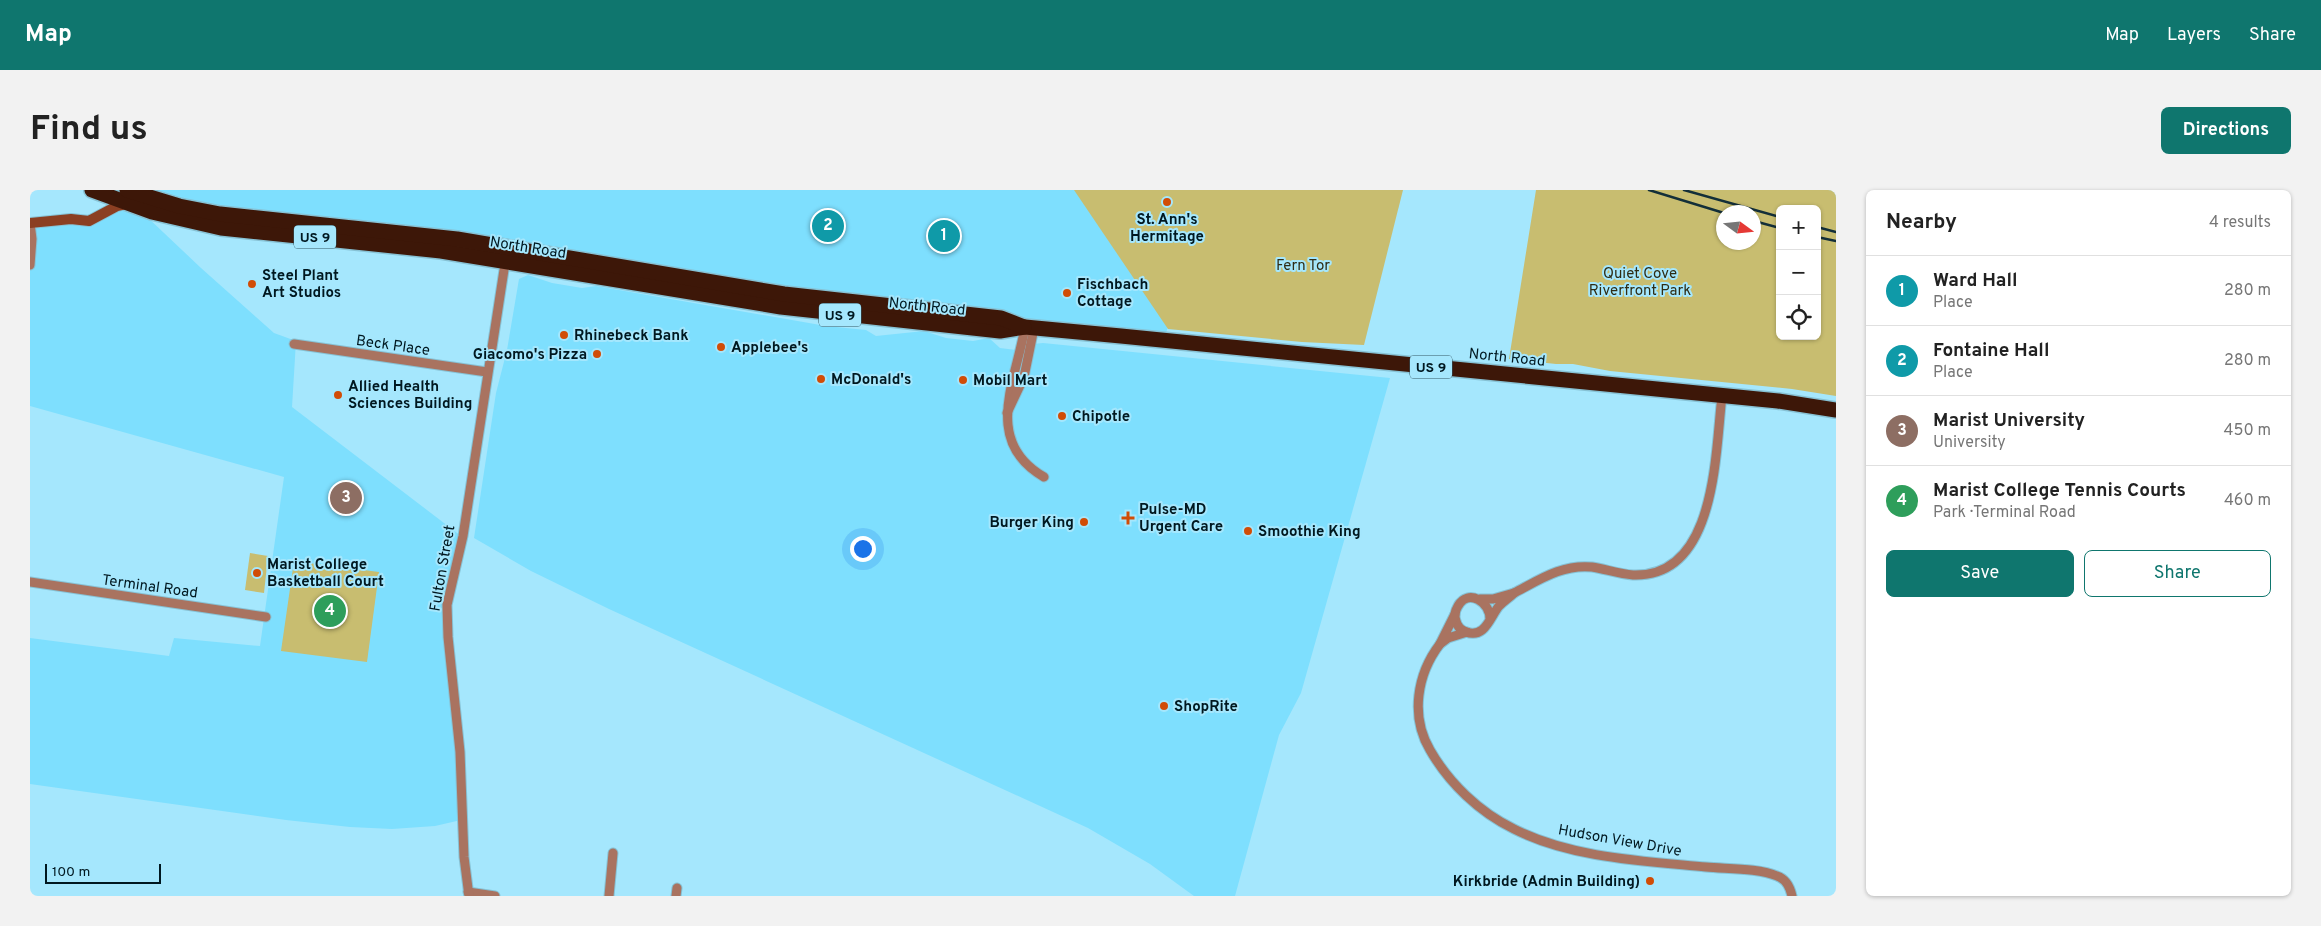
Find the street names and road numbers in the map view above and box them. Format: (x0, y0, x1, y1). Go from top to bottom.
road number: US 9 (294, 226, 336, 248)
street label: North Road (488, 233, 567, 264)
street label: North Road (888, 294, 966, 321)
road number: US 9 (819, 304, 861, 326)
street label: Beck Place (355, 332, 431, 361)
street label: North Road (1468, 345, 1546, 372)
road number: US 9 (1410, 356, 1452, 378)
street label: Fulton Street (427, 524, 460, 613)
street label: Terminal Road (101, 571, 199, 604)
street label: Hudson View Drive (1556, 821, 1683, 862)

